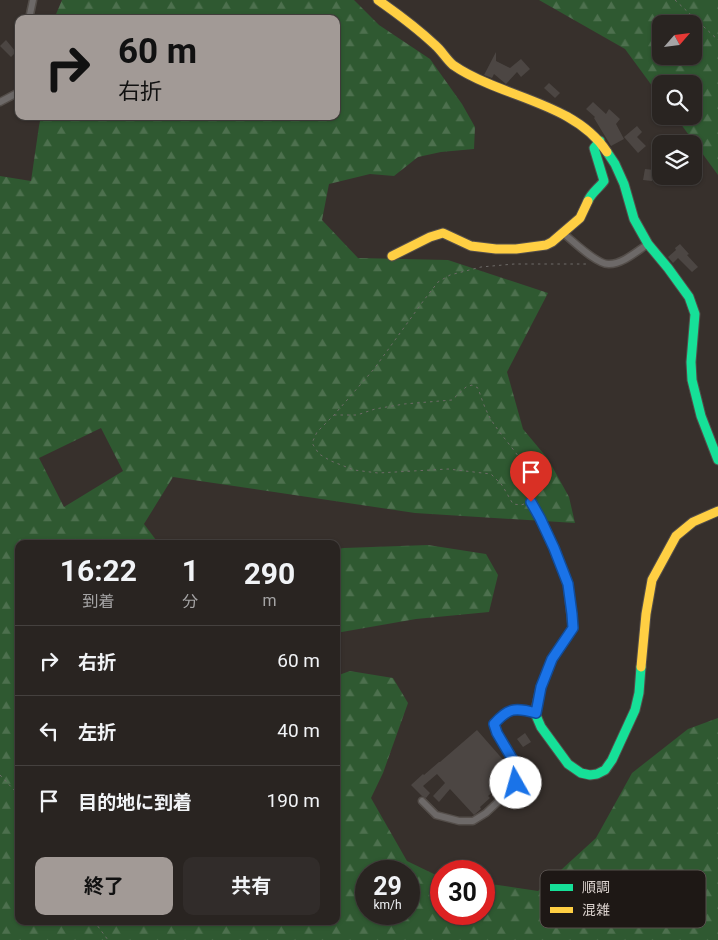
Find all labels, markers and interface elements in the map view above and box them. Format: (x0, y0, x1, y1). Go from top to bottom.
north arrow (652, 15, 702, 65)
map controls (652, 15, 702, 185)
text: 60 m (118, 31, 197, 72)
icon: right (35, 35, 100, 100)
button: search (652, 75, 702, 125)
text: 右折 (118, 79, 162, 104)
button: layers (652, 135, 702, 185)
pin (510, 451, 552, 502)
icon: arrive (517, 458, 545, 486)
text: 16:22 (60, 553, 137, 588)
text: 1 (182, 553, 199, 588)
text: 290 (244, 556, 295, 591)
text: m (262, 591, 276, 610)
text: 到着 (82, 592, 114, 611)
text: 分 (182, 592, 198, 611)
icon: right (35, 647, 63, 675)
text: 60 m (277, 649, 320, 672)
text: 右折 (78, 651, 116, 674)
icon: left (35, 717, 63, 745)
text: 40 m (277, 719, 320, 742)
text: 左折 (78, 721, 116, 744)
position arrow (489, 756, 541, 808)
icon: arrive (35, 787, 63, 815)
text: 190 m (267, 789, 320, 812)
text: 目的地に到着 (78, 791, 192, 814)
button: 終了 (35, 857, 173, 915)
button: 共有 (183, 857, 320, 915)
speed limit sign: 30 (430, 860, 495, 925)
legend (540, 870, 706, 928)
text: 29 (373, 872, 402, 901)
text: 順調 (582, 879, 610, 895)
text: km/h (373, 898, 402, 912)
text: 混雑 (582, 902, 610, 918)

